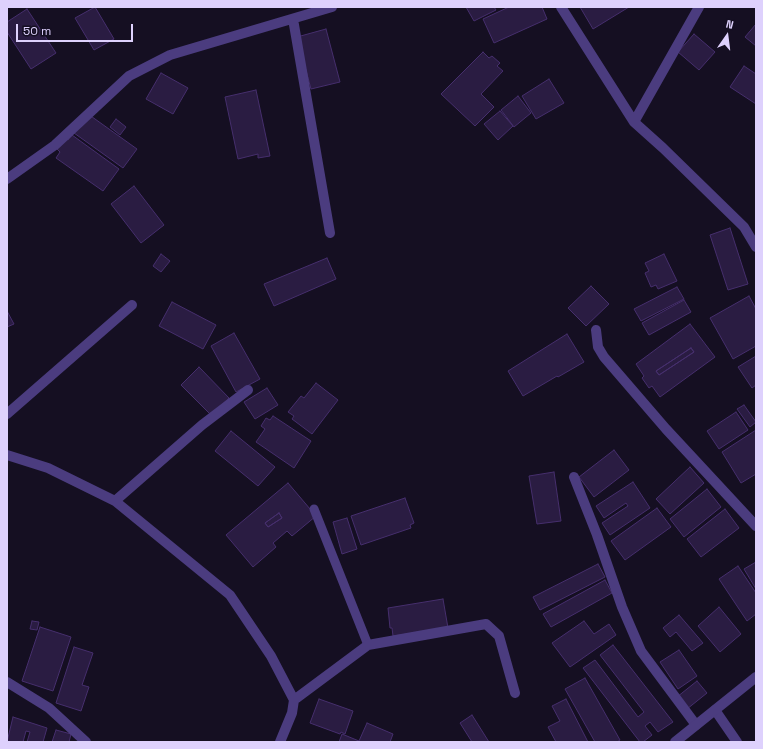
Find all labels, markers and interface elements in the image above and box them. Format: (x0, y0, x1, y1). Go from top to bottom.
scale bar (18, 16, 135, 42)
north arrow (707, 16, 747, 56)
text: N (725, 17, 735, 32)
text: 50 m (23, 23, 51, 39)

